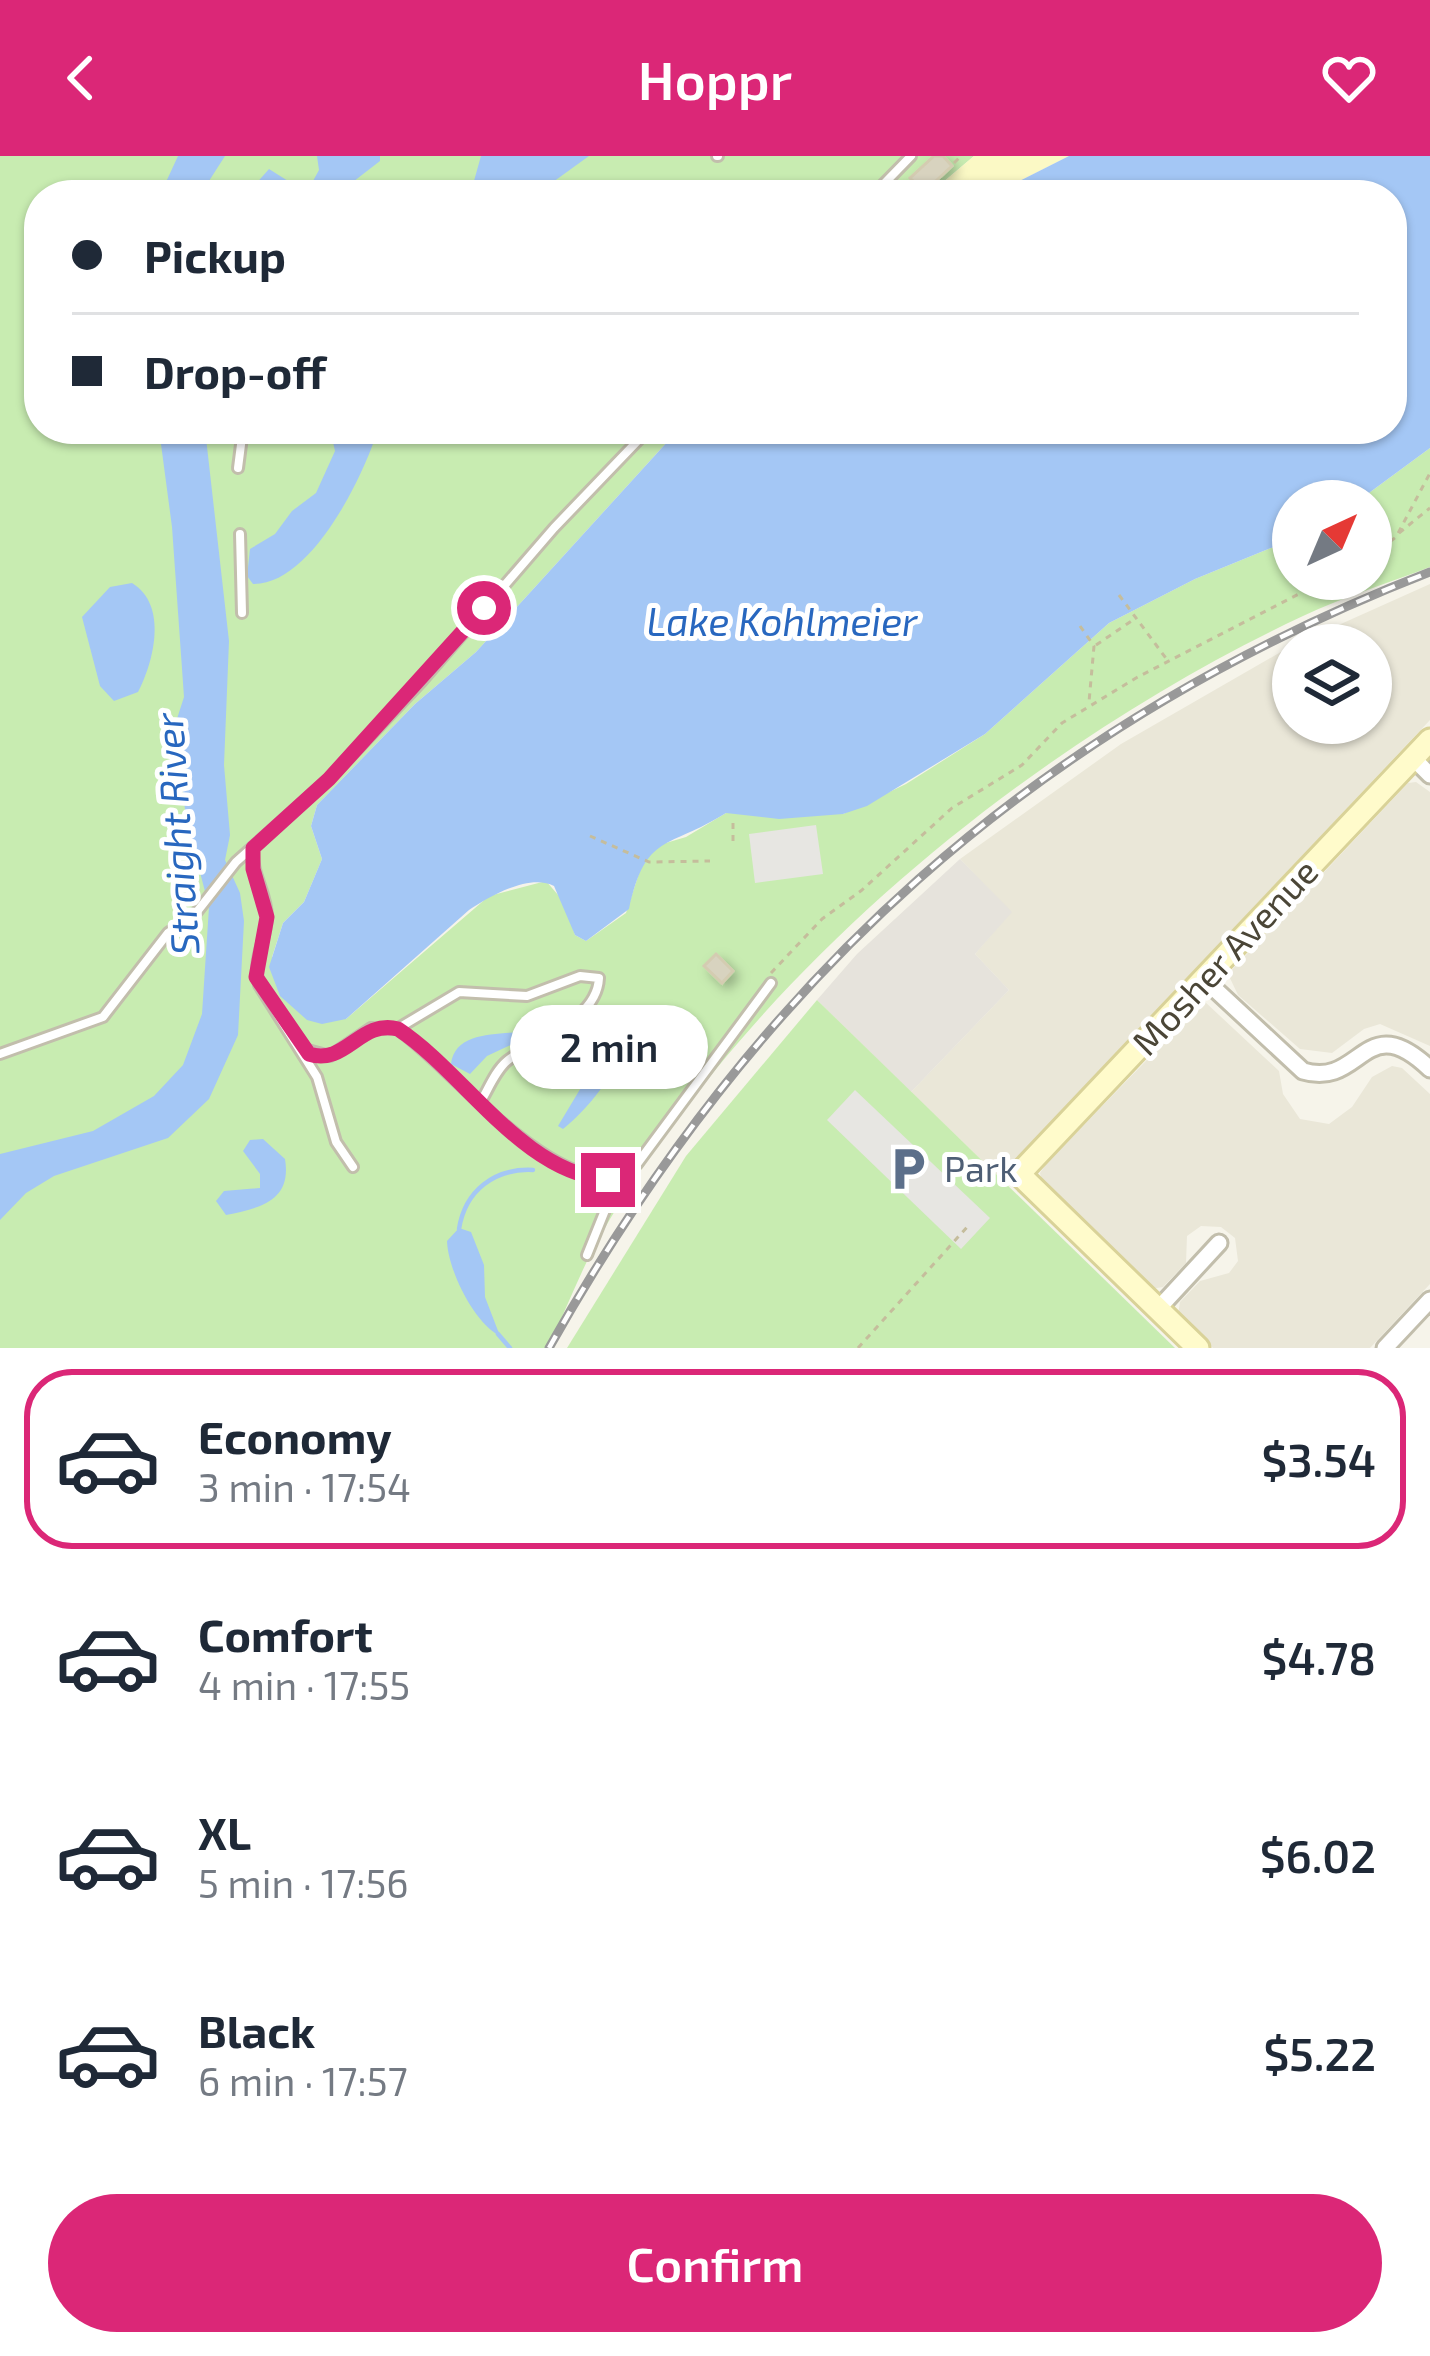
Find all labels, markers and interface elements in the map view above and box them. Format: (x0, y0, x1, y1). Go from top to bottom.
icon: back (48, 45, 114, 111)
icon: heart (1316, 45, 1382, 111)
text: Hoppr (638, 46, 792, 111)
text: Pickup (144, 228, 286, 282)
text: Drop-off (144, 344, 326, 398)
north arrow (1272, 480, 1392, 600)
map controls (1272, 480, 1392, 744)
route start (457, 581, 511, 635)
water label: Lake Kohlmeier (646, 597, 919, 644)
button: layers (1272, 624, 1392, 744)
water label: Straight River (143, 710, 207, 957)
street label: Mosher Avenue (1122, 849, 1326, 1063)
callout: 2 min (509, 1006, 707, 1090)
text: 2 min (560, 1023, 658, 1070)
parking icon: Park (883, 1144, 933, 1194)
place label: Park (944, 1146, 1018, 1189)
route end (581, 1153, 635, 1207)
icon: car (54, 1405, 162, 1513)
text: Economy (198, 1409, 392, 1463)
text: $3.54 (1261, 1432, 1376, 1486)
text: 3 min · 17:54 (198, 1463, 411, 1510)
icon: car (54, 1603, 162, 1711)
text: Comfort (198, 1607, 373, 1661)
text: $4.78 (1262, 1630, 1376, 1684)
text: 4 min · 17:55 (198, 1661, 410, 1708)
icon: car (54, 1801, 162, 1909)
text: XL (198, 1805, 251, 1859)
text: $6.02 (1260, 1828, 1376, 1882)
text: 5 min · 17:56 (198, 1859, 409, 1906)
icon: car (54, 1999, 162, 2107)
text: Black (198, 2003, 315, 2057)
text: $5.22 (1263, 2026, 1376, 2080)
text: 6 min · 17:57 (198, 2057, 408, 2104)
button: Confirm (48, 2194, 1382, 2332)

